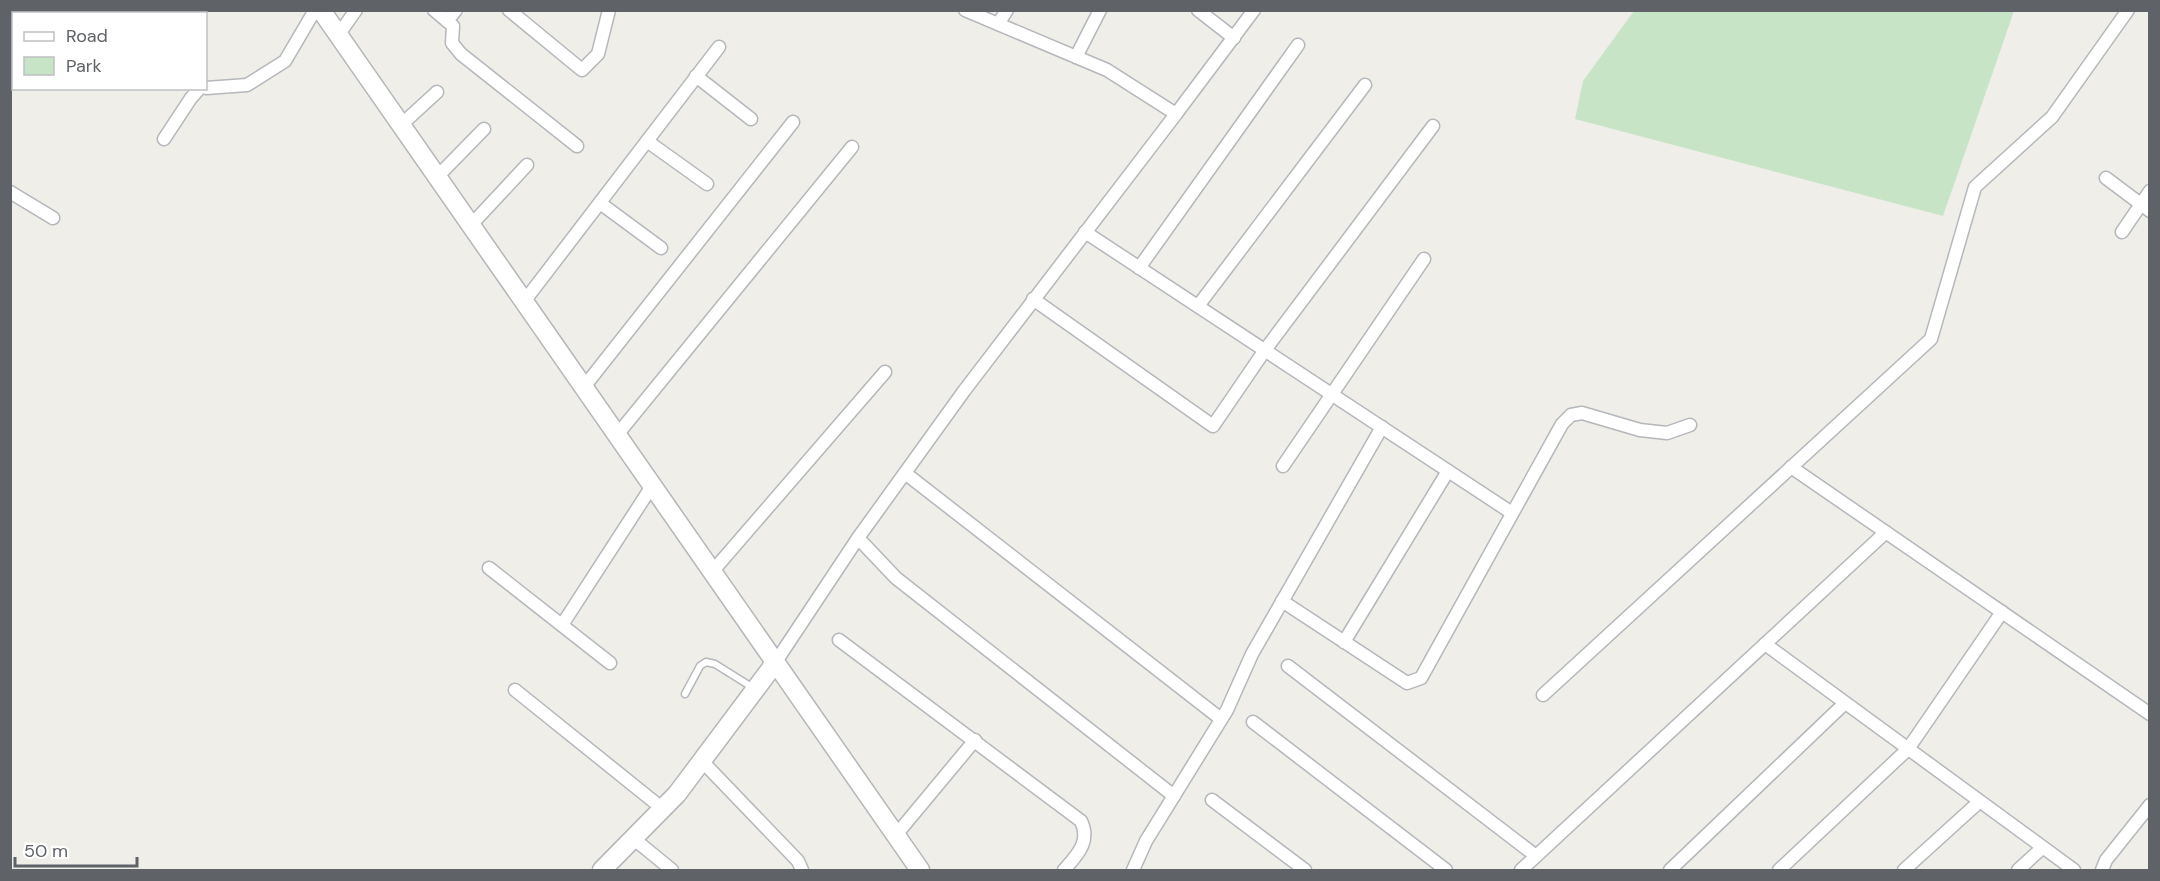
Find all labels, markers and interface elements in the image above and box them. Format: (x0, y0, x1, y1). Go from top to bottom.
legend (12, 12, 207, 90)
text: Road (66, 24, 108, 48)
text: Park (66, 54, 102, 78)
scale bar (15, 830, 136, 868)
text: 50 m (24, 839, 68, 863)

